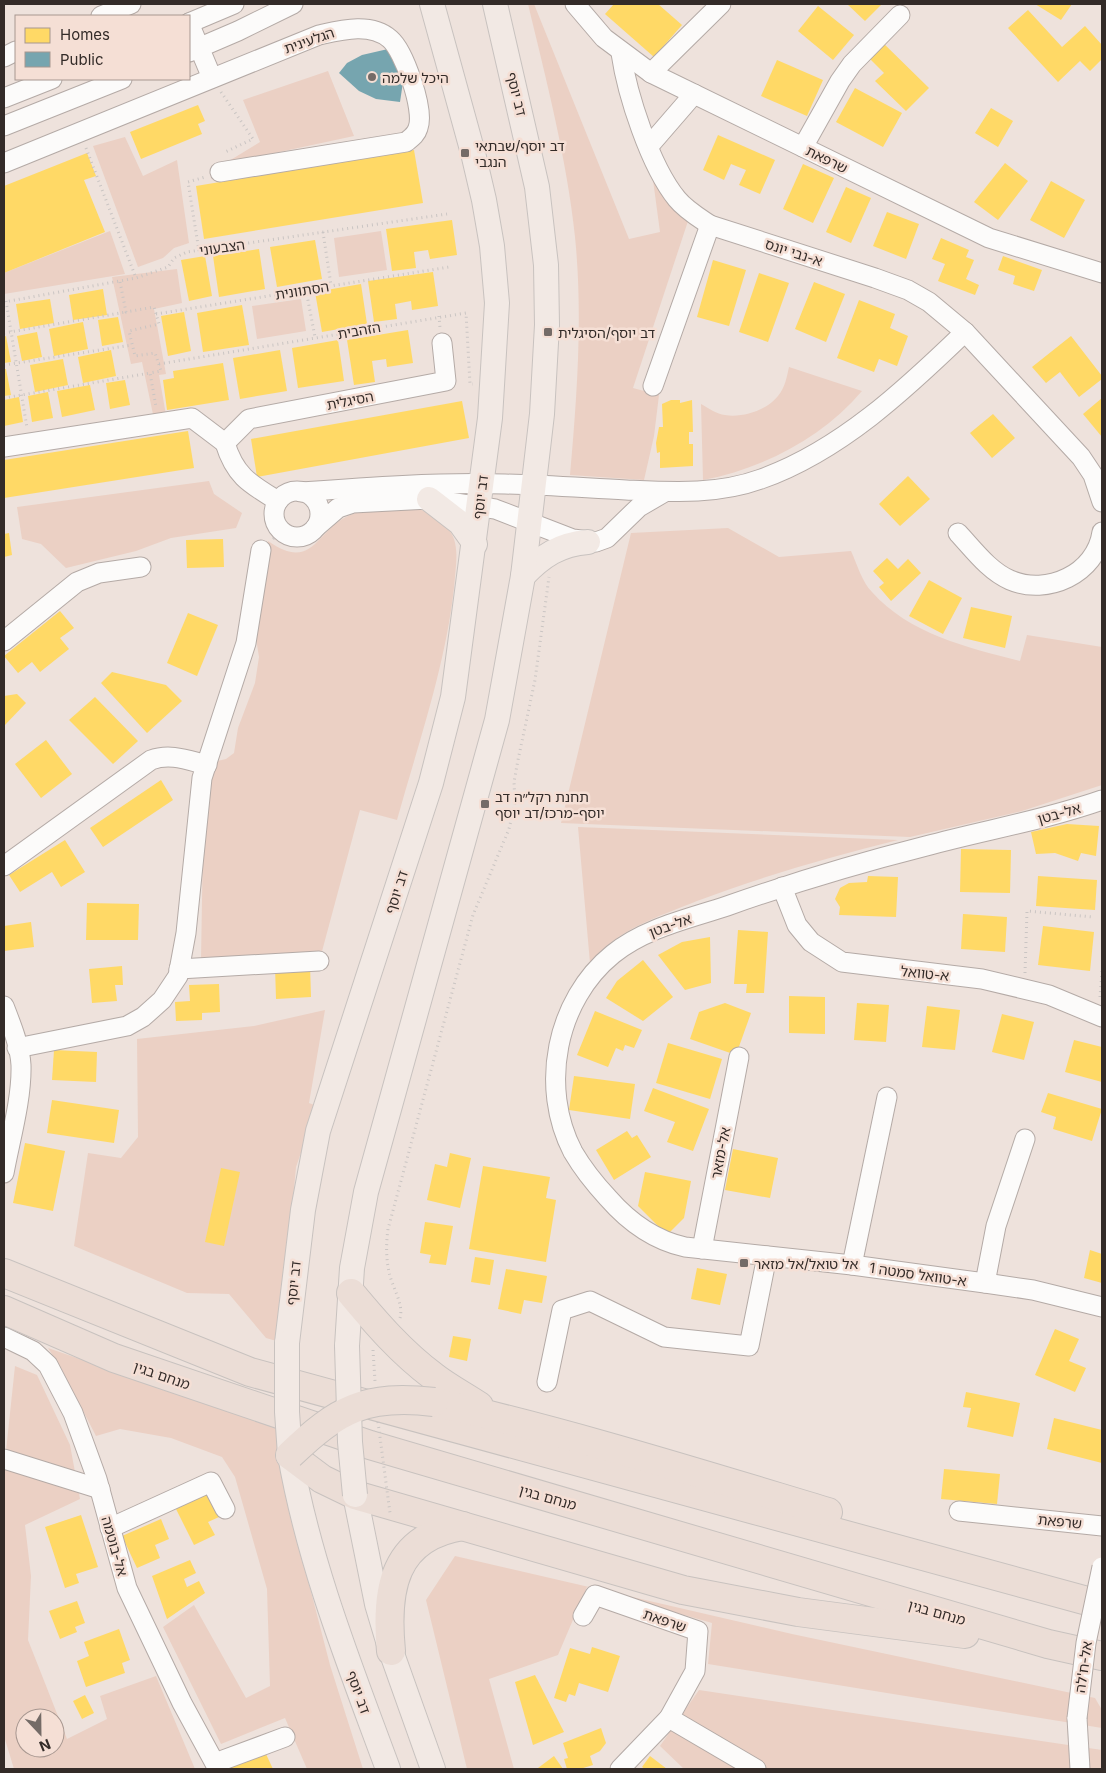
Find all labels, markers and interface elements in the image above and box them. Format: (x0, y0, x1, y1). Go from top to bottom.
legend (15, 15, 190, 80)
street label: הגלעינית (282, 23, 336, 57)
text: Homes (60, 25, 110, 44)
text: Public (60, 50, 103, 69)
place label: היכל שלמה (382, 69, 449, 86)
street label: דב יוסף (503, 70, 531, 118)
marker: היכל שלמה (366, 71, 378, 83)
place label: דב יוסף/שבתאי הנגבי (475, 137, 565, 170)
street label: שרפאת (803, 142, 851, 176)
marker: דב יוסף/שבתאי הנגבי (459, 147, 471, 159)
street label: הצבעוני (198, 235, 246, 259)
street label: א-נבי יונס (763, 235, 825, 269)
street label: הסתוונית (274, 277, 330, 303)
street label: הזהבית (336, 318, 382, 342)
place label: דב יוסף/הסיגלית (558, 324, 656, 341)
marker: דב יוסף/הסיגלית (542, 326, 554, 338)
street label: הסיגלית (325, 387, 375, 413)
street label: דב יוסף (469, 473, 491, 520)
place label: תחנת רקל״ה דב יוסף-מרכז/דב יוסף (495, 788, 605, 821)
marker: תחנת רקל״ה דב יוסף-מרכז/דב יוסף (479, 798, 491, 810)
street label: אל-בטן (1036, 799, 1083, 827)
street label: דב יוסף (381, 868, 411, 916)
street label: אל-בטן (646, 909, 694, 941)
street label: א-טוואל (900, 962, 950, 984)
street label: אל-מזאר (707, 1125, 733, 1180)
place label: אל טואל/אל מזאר (754, 1255, 858, 1272)
marker: אל טואל/אל מזאר (738, 1257, 750, 1269)
street label: א-טוואל סמטה 1 (868, 1259, 968, 1289)
street label: דב יוסף (282, 1260, 304, 1306)
street label: מנחם בגין (131, 1357, 193, 1393)
street label: מנחם בגין (517, 1481, 579, 1513)
street label: שרפאת (1037, 1510, 1083, 1532)
street label: אל-בוטמה (98, 1514, 132, 1578)
street label: מנחם בגין (906, 1596, 968, 1628)
street label: שרפאת (641, 1605, 689, 1635)
street label: אל-ח'לה (1071, 1640, 1095, 1694)
street label: דב יוסף (343, 1668, 375, 1716)
north arrow (15, 1708, 65, 1758)
text: N (37, 1736, 53, 1755)

